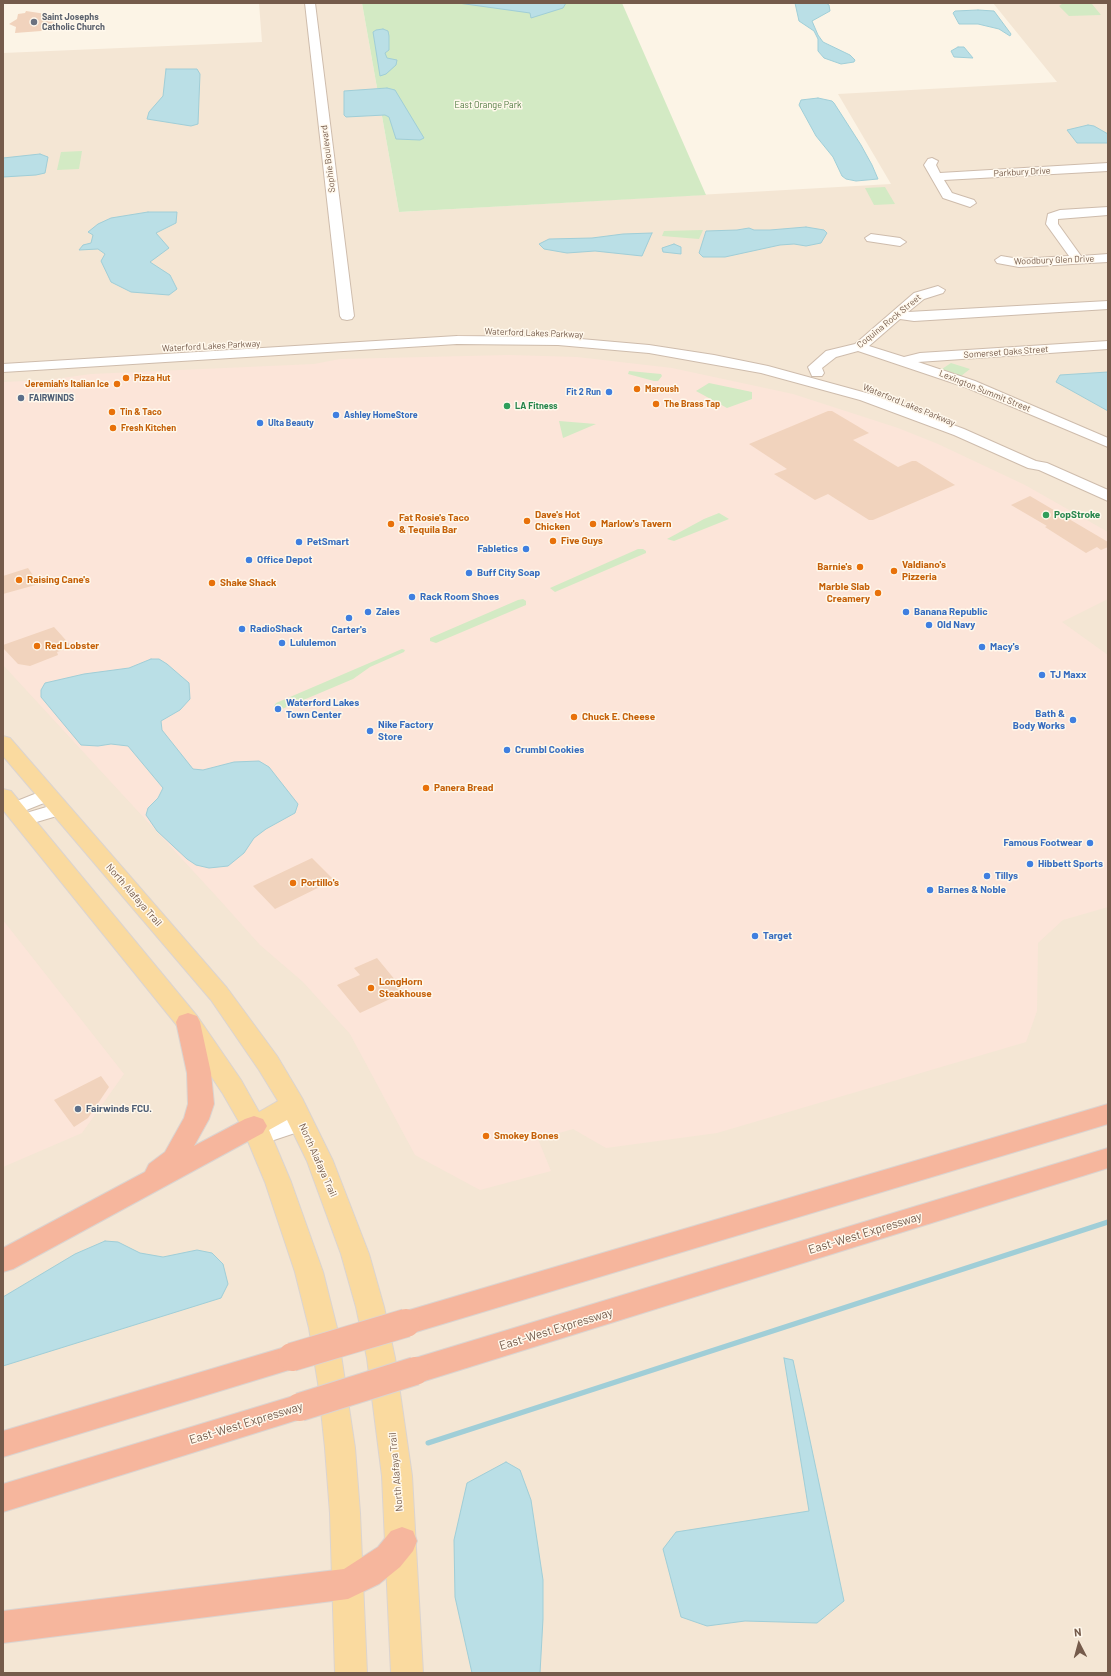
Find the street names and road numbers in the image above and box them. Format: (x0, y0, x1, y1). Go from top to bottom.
street label: Sophie Boulevard (319, 125, 337, 193)
street label: Parkbury Drive (993, 165, 1051, 179)
street label: Woodbury Glen Drive (1014, 253, 1094, 267)
street label: Coquina Rock Street (855, 292, 923, 350)
street label: Waterford Lakes Parkway (485, 326, 583, 340)
street label: Waterford Lakes Parkway (161, 338, 261, 354)
street label: Somerset Oaks Street (963, 344, 1049, 360)
street label: Lexington Summit Street (938, 368, 1032, 414)
street label: Waterford Lakes Parkway (861, 382, 957, 428)
street label: North Alafaya Trail (103, 861, 165, 929)
street label: North Alafaya Trail (296, 1121, 340, 1199)
street label: East-West Expressway (806, 1209, 924, 1257)
street label: East-West Expressway (497, 1305, 615, 1353)
street label: East-West Expressway (187, 1399, 305, 1447)
street label: North Alafaya Trail (387, 1432, 405, 1512)

